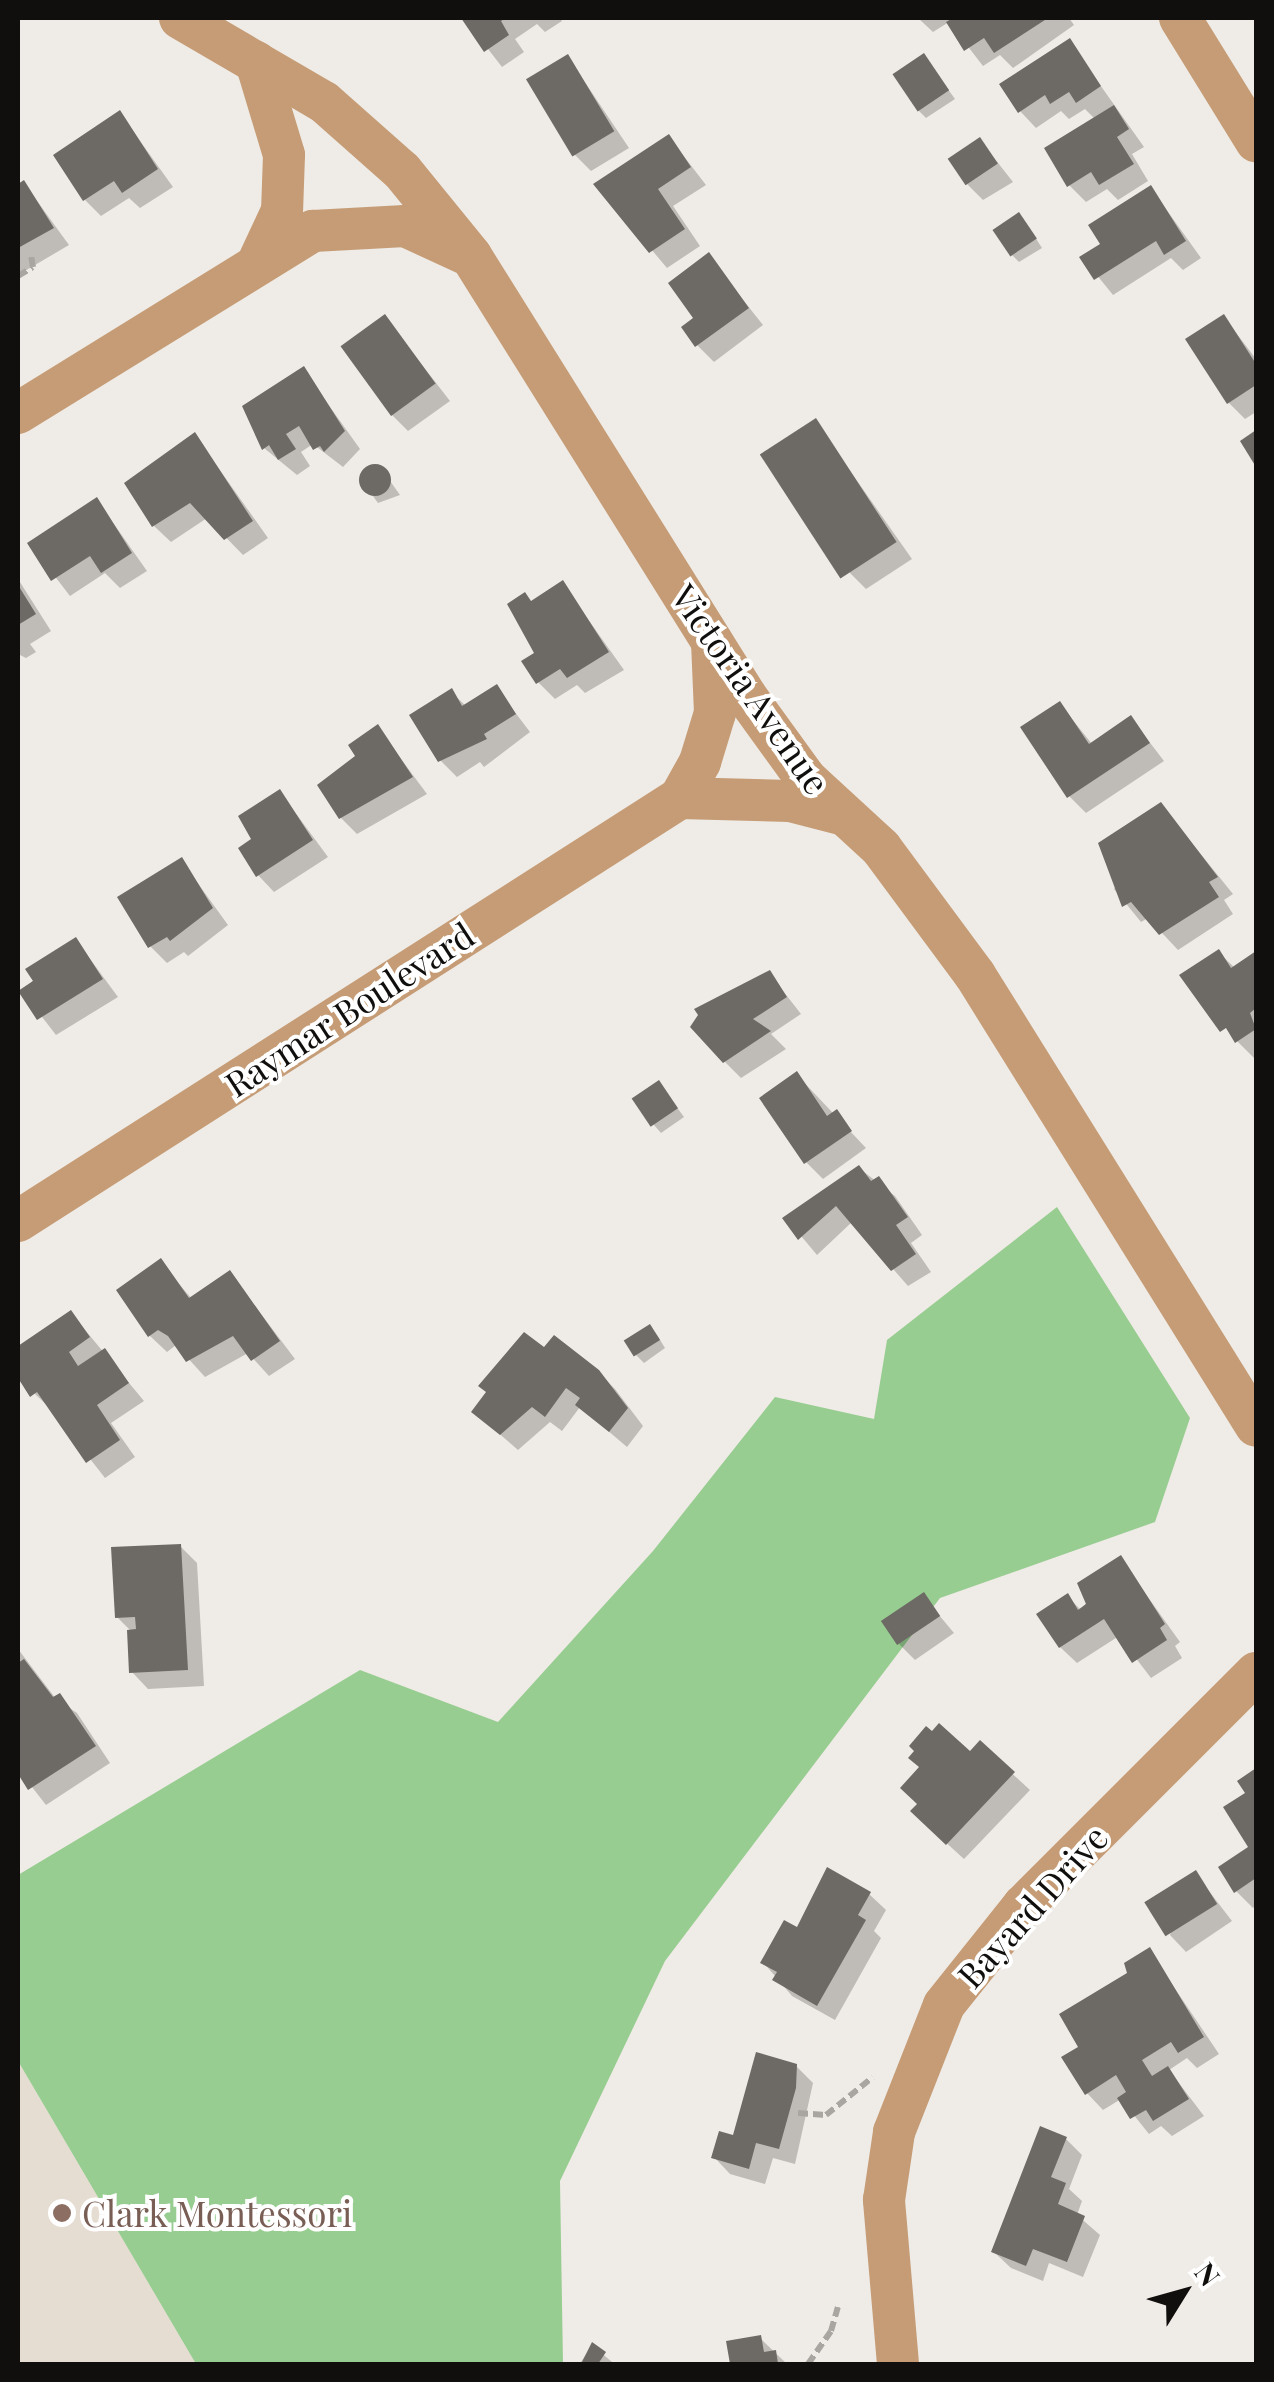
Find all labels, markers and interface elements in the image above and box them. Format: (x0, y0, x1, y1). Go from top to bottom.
street label: Victoria Avenue (663, 576, 839, 802)
street label: Raymar Boulevard (217, 913, 481, 1105)
street label: Bayard Drive (948, 1816, 1116, 1996)
place label: Clark Montessori (82, 2192, 353, 2234)
marker: Clark Montessori (51, 2202, 73, 2224)
north arrow (1134, 2242, 1234, 2342)
text: N (1187, 2254, 1229, 2293)

